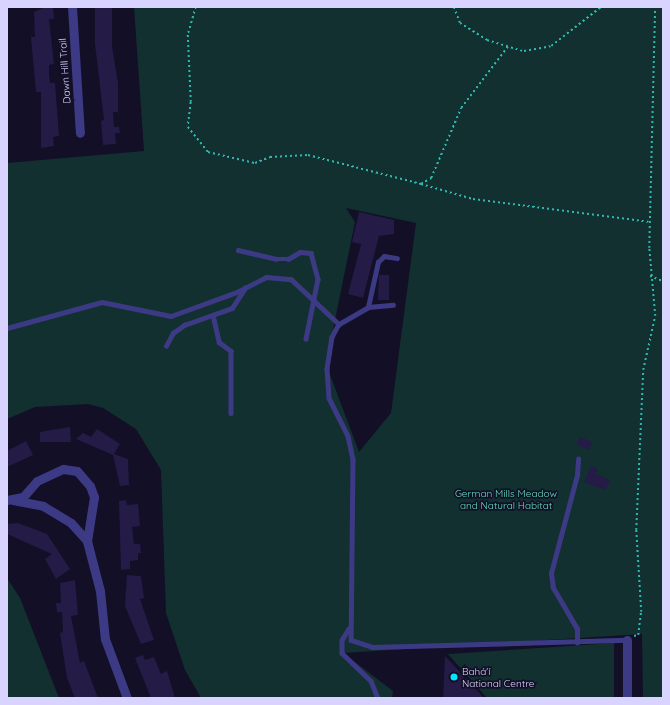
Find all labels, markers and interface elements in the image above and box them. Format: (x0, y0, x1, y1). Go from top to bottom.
street label: Dawn Hill Trail (57, 38, 73, 104)
park label: German Mills Meadow and Natural Habitat (455, 487, 557, 510)
place label: Bahá'í National Centre (462, 665, 534, 688)
marker: Bahá'í National Centre (449, 672, 459, 682)

